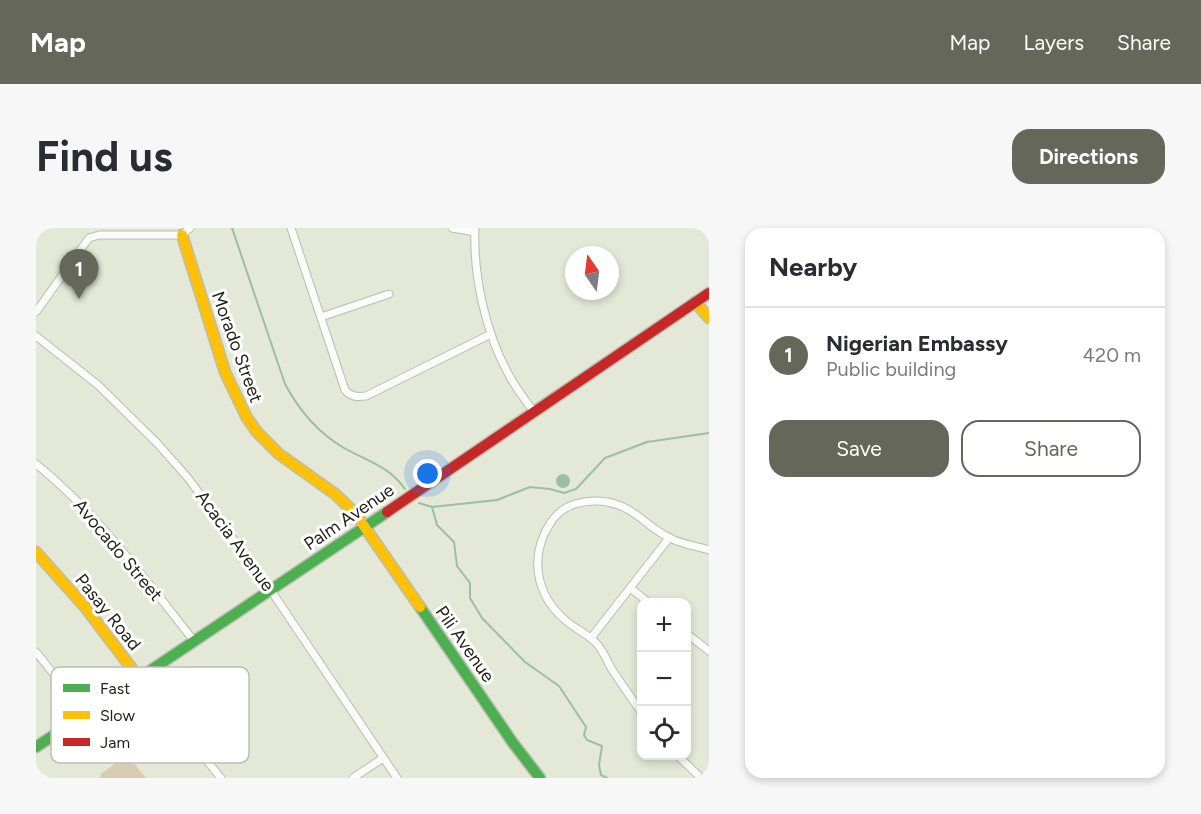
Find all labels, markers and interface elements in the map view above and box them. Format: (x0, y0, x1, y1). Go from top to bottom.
text: Map (30, 25, 86, 59)
text: Map (950, 30, 990, 55)
text: Layers (1023, 30, 1084, 55)
text: Share (1117, 30, 1171, 55)
button: Directions (1012, 129, 1165, 184)
text: Find us (36, 131, 173, 182)
north arrow (565, 246, 619, 300)
pin: 1 (60, 250, 99, 299)
text: Nearby (769, 251, 857, 283)
street label: Morado Street (207, 288, 267, 406)
text: Nigerian Embassy (826, 330, 1008, 357)
text: 1 (784, 343, 793, 367)
text: 420 m (1083, 343, 1141, 367)
text: Public building (826, 357, 956, 381)
button: Save (769, 420, 949, 477)
button: Share (961, 420, 1141, 477)
your location (413, 459, 442, 488)
street label: Palm Avenue (300, 479, 398, 555)
street label: Acacia Avenue (191, 486, 279, 596)
street label: Avocado Street (69, 495, 167, 606)
street label: Pasay Road (70, 569, 146, 655)
map controls (637, 598, 691, 760)
button: + (637, 598, 691, 652)
street label: Pili Avenue (431, 602, 499, 687)
button: − (637, 652, 691, 706)
legend (51, 667, 249, 763)
text: Fast (100, 679, 130, 698)
text: Slow (100, 706, 135, 725)
button: locate (637, 706, 691, 760)
text: Jam (100, 733, 130, 752)

